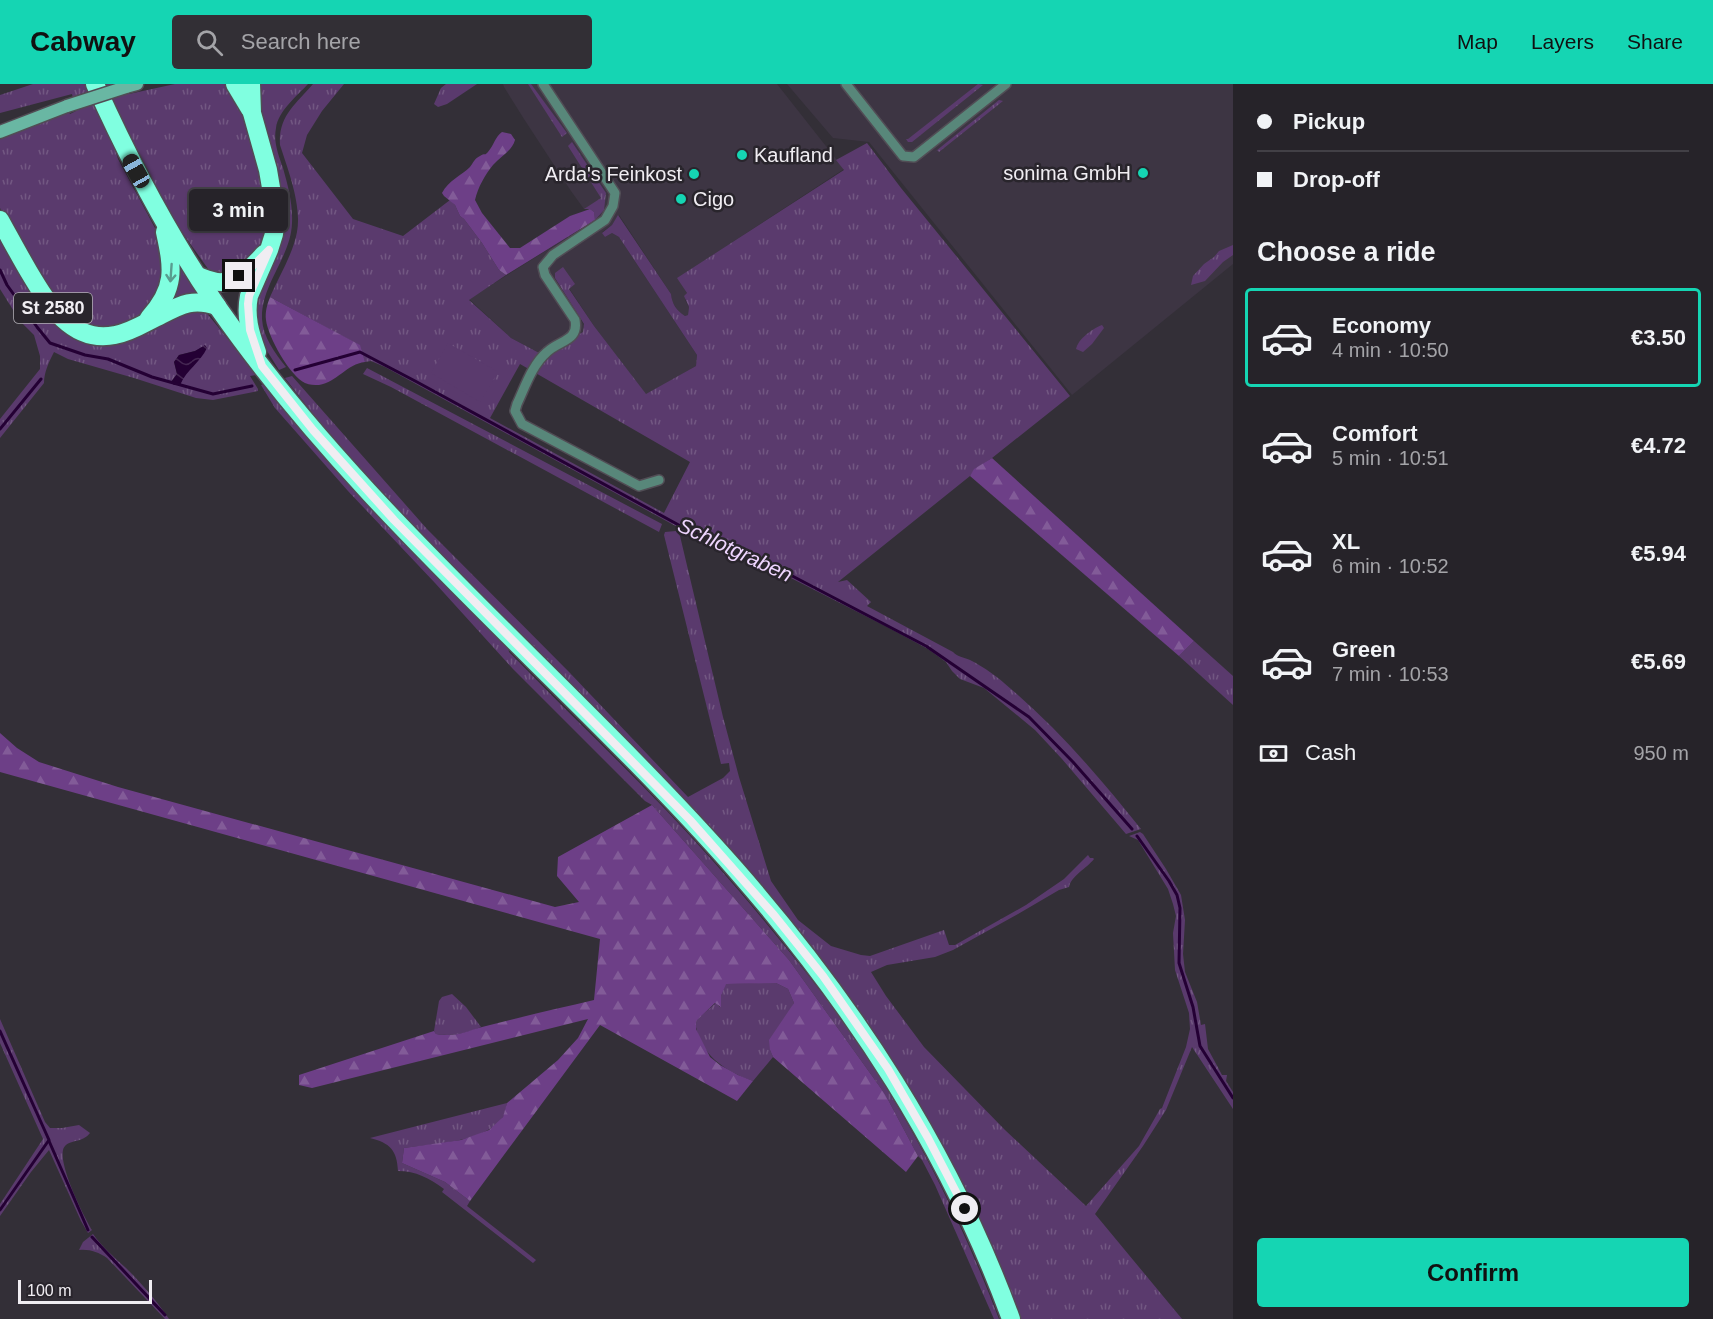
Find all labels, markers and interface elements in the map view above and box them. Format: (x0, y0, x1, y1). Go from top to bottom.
search box (172, 15, 592, 69)
text: Cabway (30, 26, 136, 57)
icon: search (193, 26, 226, 59)
text: Search here (241, 29, 361, 54)
text: Map (1457, 30, 1498, 53)
text: Layers (1531, 30, 1594, 53)
text: Share (1627, 30, 1683, 53)
text: Pickup (1293, 109, 1365, 134)
place label: Kaufland (754, 144, 833, 166)
marker: Kaufland (735, 148, 749, 162)
car (119, 151, 153, 191)
place label: sonima GmbH (1003, 162, 1131, 184)
place label: Arda's Feinkost (545, 163, 682, 185)
marker: sonima GmbH (1136, 166, 1150, 180)
marker: Arda's Feinkost (687, 167, 701, 181)
text: Drop-off (1293, 167, 1380, 192)
place label: Cigo (693, 188, 734, 210)
callout: 3 min (190, 189, 288, 231)
marker: Cigo (674, 192, 688, 206)
text: 3 min (212, 199, 265, 221)
text: Choose a ride (1257, 237, 1436, 267)
route end (225, 262, 252, 289)
one-way arrow (165, 263, 176, 283)
road number: St 2580 (14, 293, 92, 323)
icon: car (1260, 311, 1314, 365)
text: Economy (1332, 313, 1431, 338)
text: €3.50 (1631, 325, 1686, 350)
text: 4 min · 10:50 (1332, 339, 1449, 361)
icon: car (1260, 419, 1314, 473)
text: Comfort (1332, 421, 1418, 446)
text: €4.72 (1631, 433, 1686, 458)
text: 5 min · 10:51 (1332, 447, 1449, 469)
water label: Schlotgraben (674, 513, 796, 586)
icon: car (1260, 527, 1314, 581)
text: XL (1332, 529, 1360, 554)
text: €5.94 (1631, 541, 1686, 566)
text: 6 min · 10:52 (1332, 555, 1449, 577)
icon: car (1260, 635, 1314, 689)
text: Green (1332, 637, 1396, 662)
text: €5.69 (1631, 649, 1686, 674)
text: 7 min · 10:53 (1332, 663, 1449, 685)
icon: cash (1257, 737, 1290, 770)
text: Cash (1305, 740, 1356, 765)
text: 950 m (1633, 742, 1689, 764)
route start (951, 1195, 978, 1222)
button: Confirm (1257, 1238, 1689, 1307)
scale bar (18, 1277, 152, 1304)
text: 100 m (27, 1282, 71, 1299)

